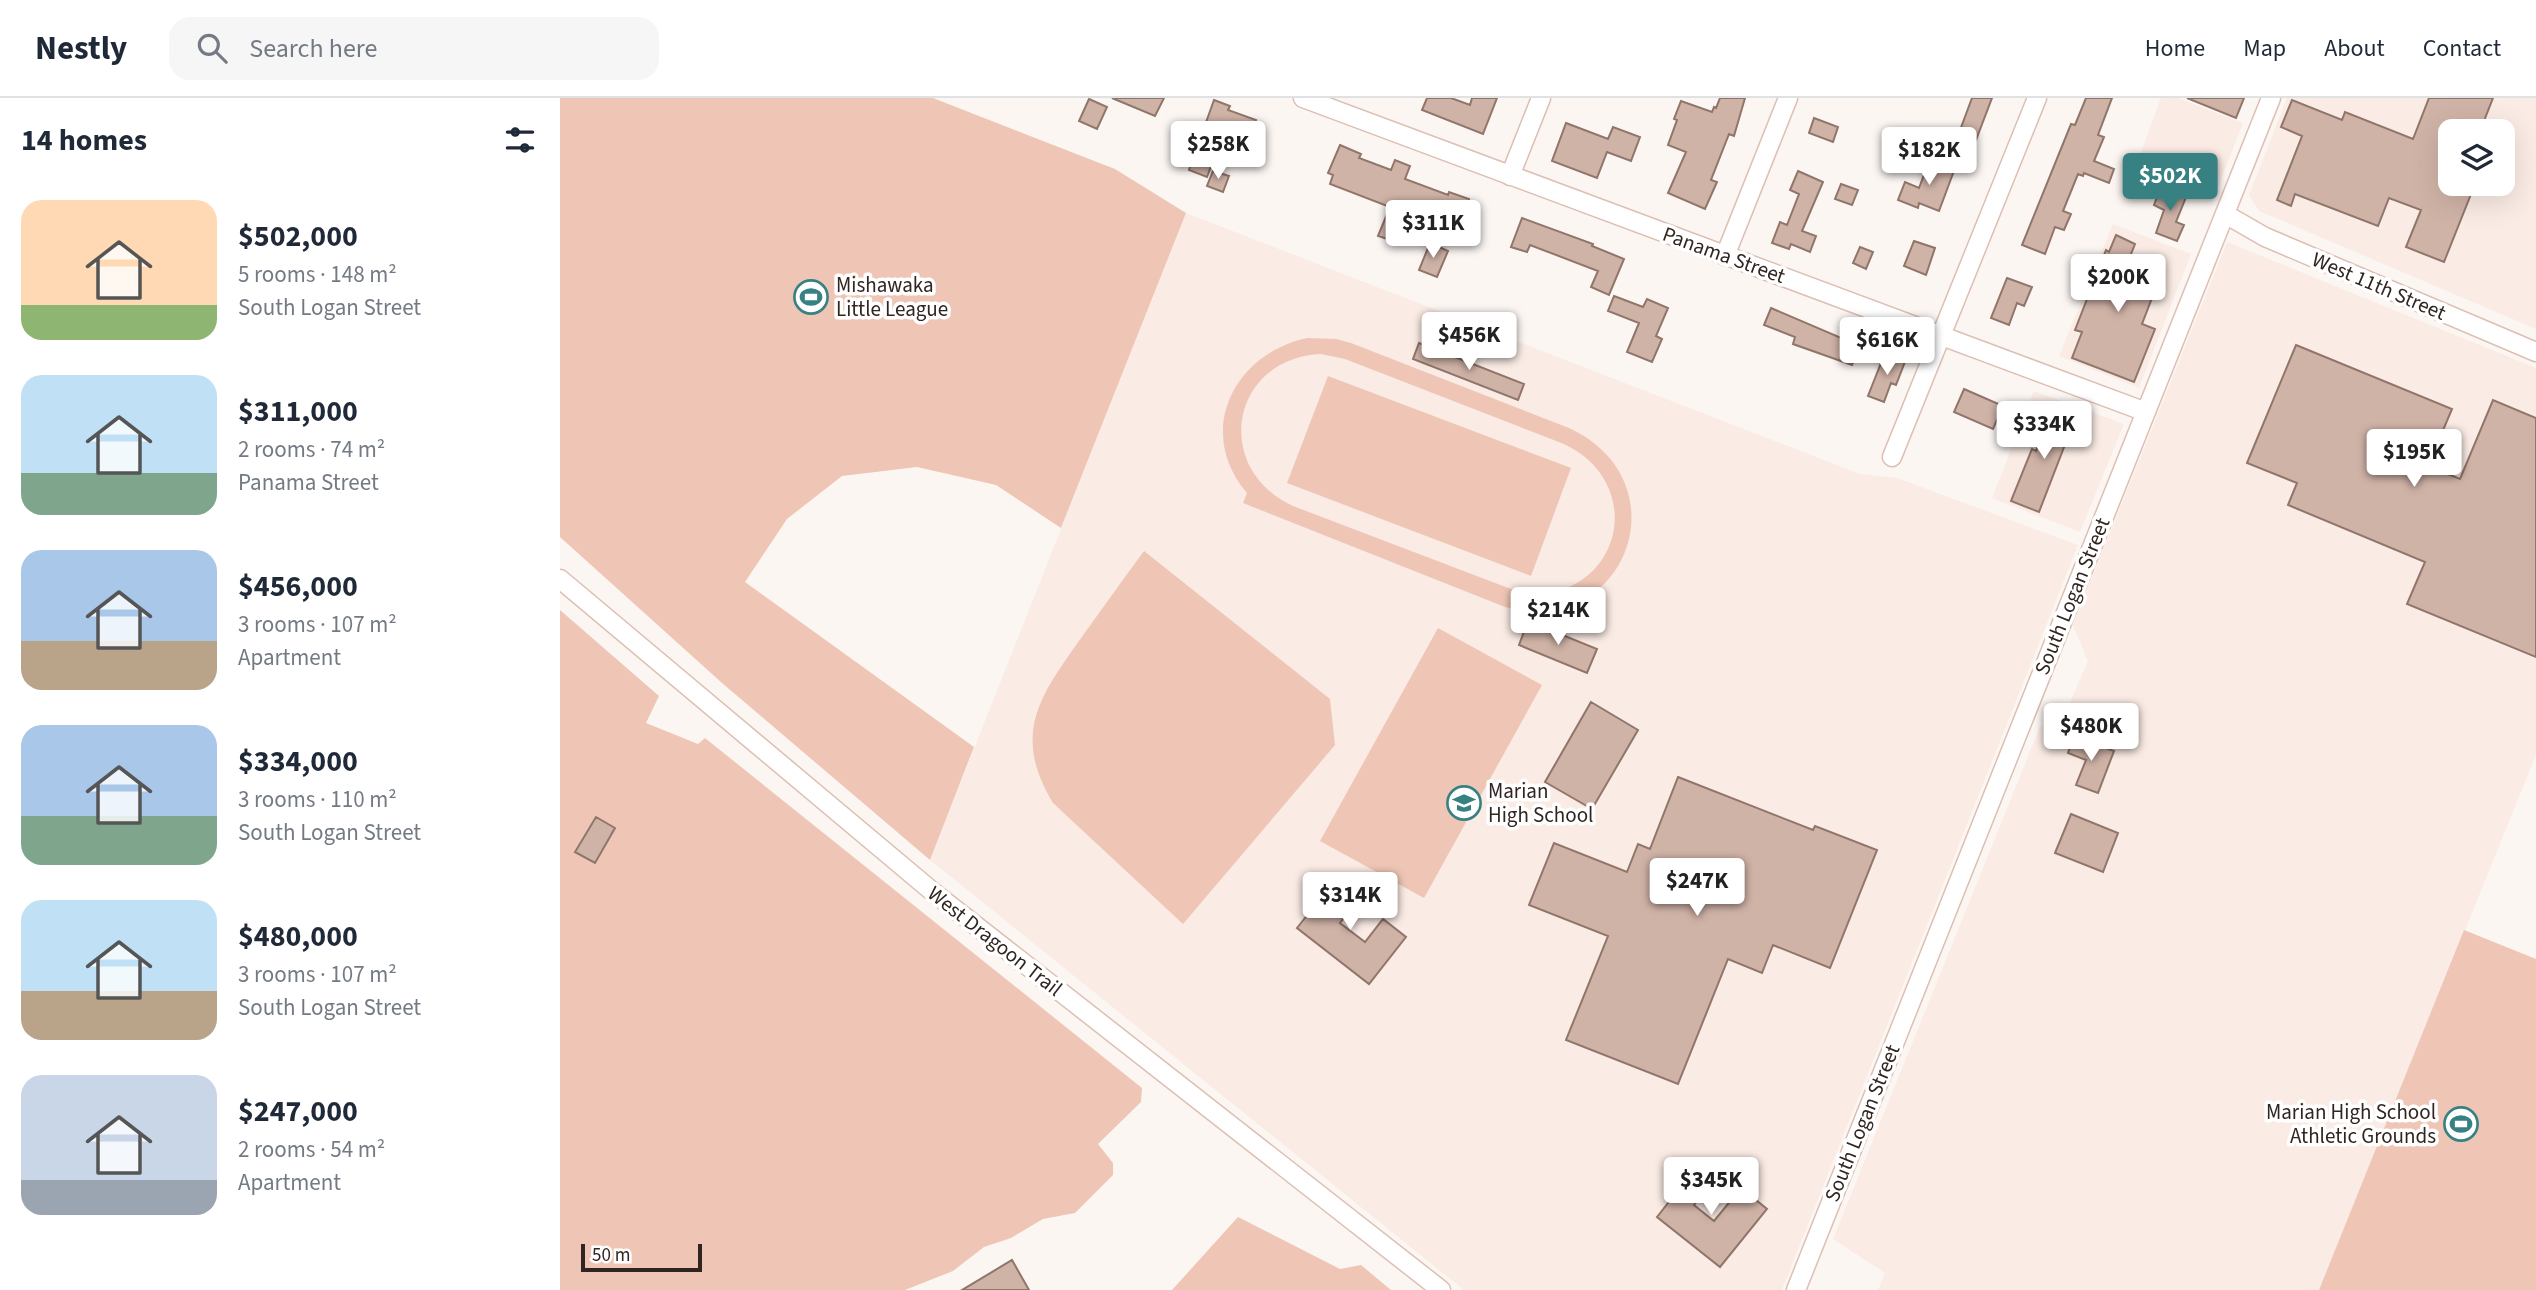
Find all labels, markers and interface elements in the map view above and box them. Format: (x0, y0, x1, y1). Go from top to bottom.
search box (169, 17, 659, 80)
text: Nestly (35, 25, 127, 72)
icon: search (193, 29, 231, 67)
text: Search here (249, 30, 377, 67)
text: Home (2145, 31, 2205, 66)
text: Map (2243, 31, 2286, 66)
text: About (2324, 31, 2385, 66)
text: Contact (2423, 31, 2501, 66)
text: 14 homes (21, 119, 147, 162)
map controls (2438, 119, 2515, 196)
button: layers (2438, 119, 2515, 196)
icon: filters (501, 121, 539, 159)
pin: $258K (1169, 122, 1267, 181)
text: $258K (1187, 127, 1249, 160)
pin: $182K (1880, 127, 1978, 187)
text: $182K (1898, 133, 1960, 166)
pin: $502K (2121, 153, 2219, 213)
text: $502K (2139, 159, 2201, 192)
pin: $311K (1384, 200, 1482, 260)
text: $311K (1402, 206, 1464, 239)
text: $502,000 (238, 215, 358, 258)
street label: Panama Street (1659, 219, 1789, 291)
icon: home (77, 228, 161, 312)
street label: West 11th Street (2307, 244, 2451, 328)
pin: $200K (2069, 254, 2167, 314)
text: 5 rooms · 148 m² (238, 258, 397, 291)
text: $200K (2087, 260, 2149, 293)
place label: Mishawaka Little League (836, 270, 948, 324)
sports icon: Mishawaka Little League (792, 278, 830, 316)
text: South Logan Street (238, 291, 421, 324)
pin: $456K (1420, 313, 1518, 372)
pin: $616K (1838, 317, 1936, 377)
text: $456K (1438, 318, 1500, 351)
text: $616K (1856, 323, 1918, 356)
text: $311,000 (238, 390, 358, 433)
pin: $334K (1995, 402, 2093, 461)
icon: home (77, 403, 161, 487)
text: $334K (2013, 407, 2075, 440)
pin: $195K (2365, 430, 2463, 489)
text: 2 rooms · 74 m² (238, 433, 385, 466)
text: $195K (2383, 435, 2445, 468)
text: Panama Street (238, 466, 379, 499)
street label: South Logan Street (2027, 513, 2117, 679)
text: $456,000 (238, 565, 358, 608)
icon: home (77, 578, 161, 662)
pin: $214K (1509, 588, 1607, 647)
text: $214K (1527, 593, 1589, 626)
text: 3 rooms · 107 m² (238, 608, 397, 641)
text: Apartment (238, 641, 341, 674)
pin: $480K (2042, 704, 2140, 763)
text: $480K (2060, 709, 2122, 742)
text: $334,000 (238, 740, 358, 783)
icon: home (77, 753, 161, 837)
place label: Marian High School (1488, 776, 1593, 830)
text: 3 rooms · 110 m² (238, 783, 397, 816)
school or university icon: Marian High School (1445, 784, 1483, 822)
text: South Logan Street (238, 816, 421, 849)
pin: $247K (1648, 858, 1746, 918)
text: $247K (1666, 864, 1728, 897)
pin: $314K (1301, 872, 1399, 932)
text: $314K (1319, 878, 1381, 911)
street label: West Dragoon Trail (921, 879, 1069, 1003)
text: $480,000 (238, 915, 358, 958)
icon: home (77, 928, 161, 1012)
text: 3 rooms · 107 m² (238, 958, 397, 991)
text: South Logan Street (238, 991, 421, 1024)
street label: South Logan Street (1817, 1040, 1907, 1206)
text: $247,000 (238, 1090, 358, 1133)
place label: Marian High School Athletic Grounds (2266, 1097, 2436, 1151)
icon: home (77, 1103, 161, 1187)
sports icon: Marian High School Athletic Grounds (2442, 1105, 2480, 1143)
text: 2 rooms · 54 m² (238, 1133, 385, 1166)
pin: $345K (1662, 1158, 1760, 1217)
text: $345K (1680, 1163, 1742, 1196)
text: Apartment (238, 1166, 341, 1199)
scale bar (581, 1241, 702, 1273)
text: 50 m (592, 1242, 630, 1269)

